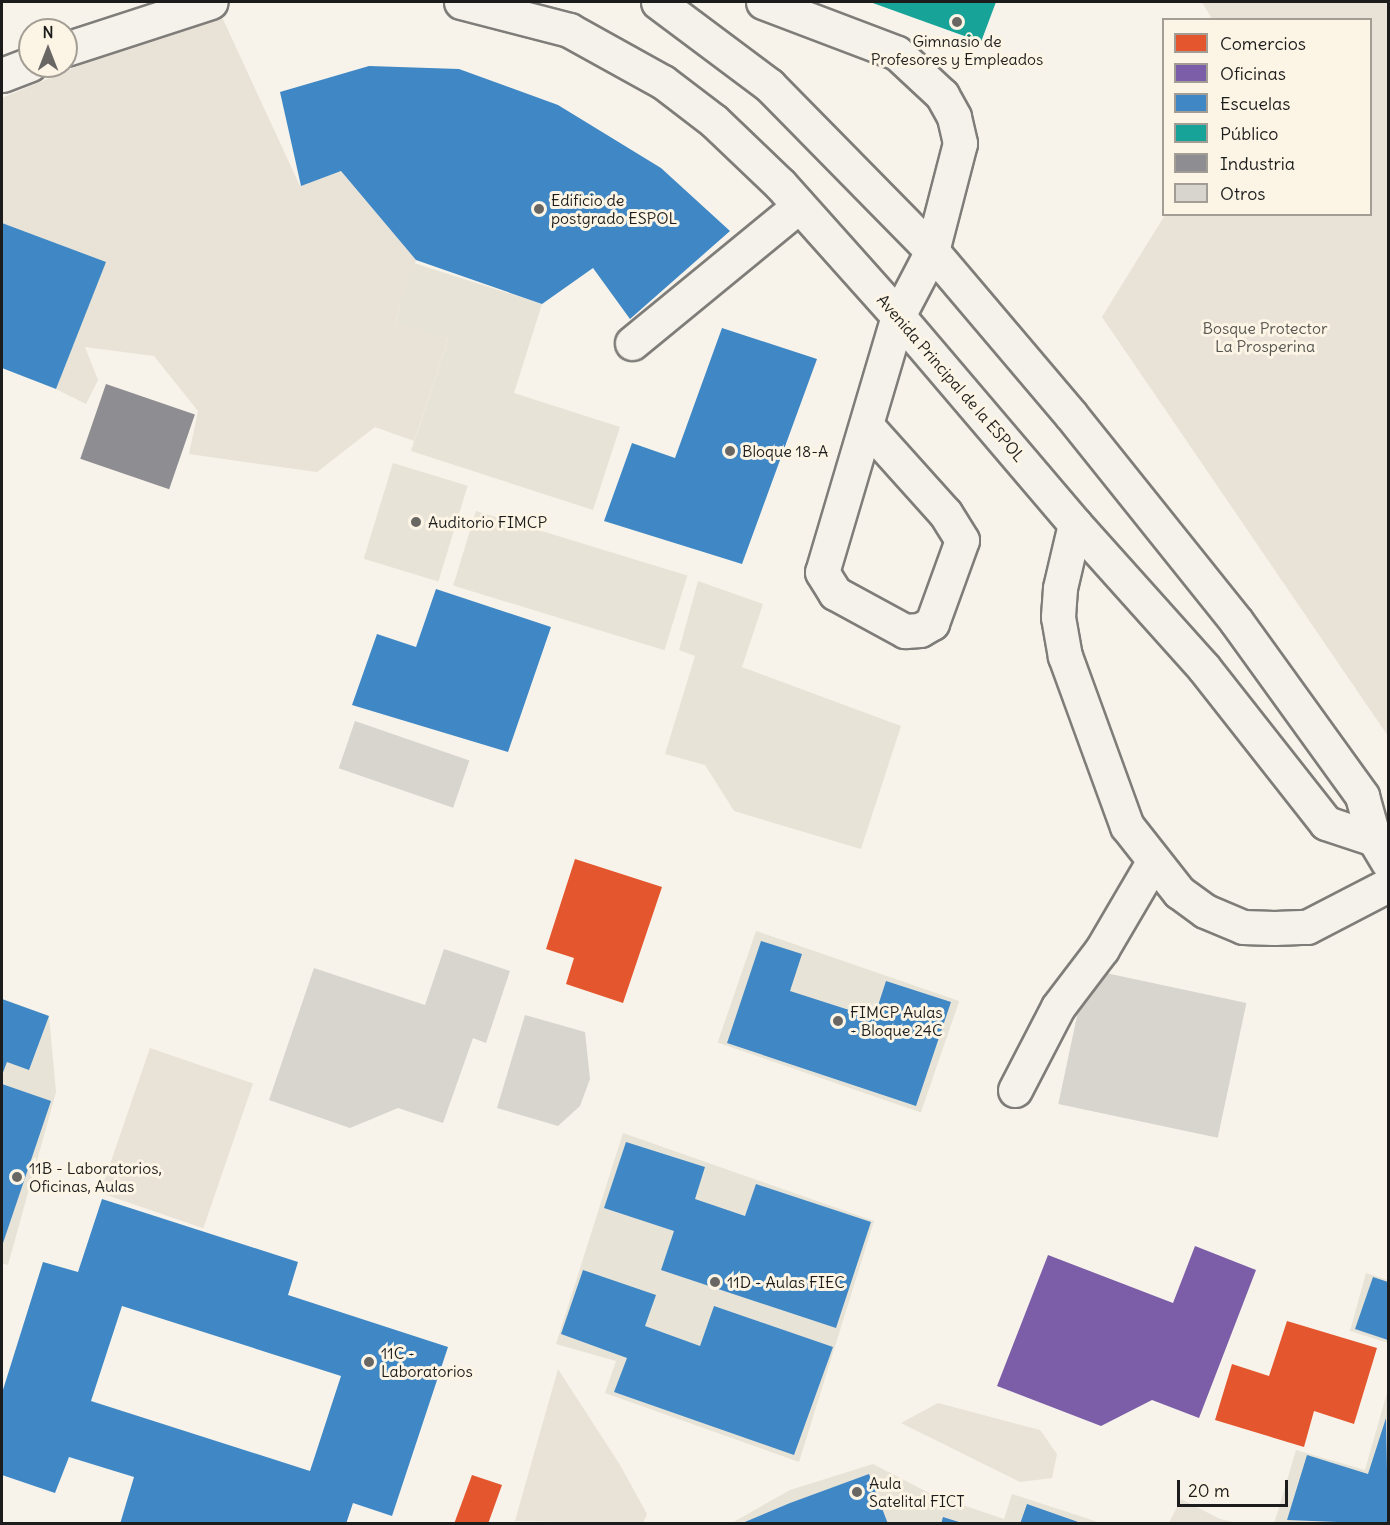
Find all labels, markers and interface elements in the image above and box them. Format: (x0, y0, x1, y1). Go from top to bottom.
marker: Gimnasio de Profesores y Empleados (950, 15, 964, 29)
north arrow (18, 18, 78, 78)
legend (1162, 18, 1372, 216)
text: N (42, 22, 54, 42)
place label: Gimnasio de Profesores y Empleados (871, 31, 1043, 69)
text: Comercios (1220, 32, 1306, 55)
text: Oficinas (1220, 62, 1286, 85)
text: Escuelas (1220, 92, 1291, 115)
text: Público (1220, 122, 1278, 145)
text: Industria (1220, 152, 1295, 175)
text: Otros (1220, 182, 1266, 205)
place label: Edificio de postgrado ESPOL (551, 190, 677, 228)
marker: Edificio de postgrado ESPOL (532, 202, 546, 216)
street label: Avenida Principal de la ESPOL (873, 290, 1029, 466)
park label: Bosque Protector La Prosperina (1202, 318, 1328, 356)
place label: Bloque 18-A (742, 441, 828, 461)
marker: Bloque 18-A (723, 444, 737, 458)
place label: Auditorio FIMCP (428, 512, 547, 532)
marker: Auditorio FIMCP (409, 515, 423, 529)
place label: FIMCP Aulas - Bloque 24C (850, 1002, 943, 1040)
marker: FIMCP Aulas - Bloque 24C (831, 1014, 845, 1028)
place label: 11B - Laboratorios, Oficinas, Aulas (29, 1158, 162, 1196)
marker: 11B - Laboratorios, Oficinas, Aulas (10, 1170, 24, 1184)
place label: 11D - Aulas FIEC (727, 1272, 845, 1292)
marker: 11D - Aulas FIEC (708, 1275, 722, 1289)
place label: 11C - Laboratorios (381, 1343, 473, 1381)
marker: 11C - Laboratorios (362, 1355, 376, 1369)
scale bar (1180, 1468, 1291, 1506)
place label: Aula Satelital FICT (869, 1473, 965, 1511)
text: 20 m (1188, 1479, 1230, 1502)
marker: Aula Satelital FICT (850, 1485, 864, 1499)

